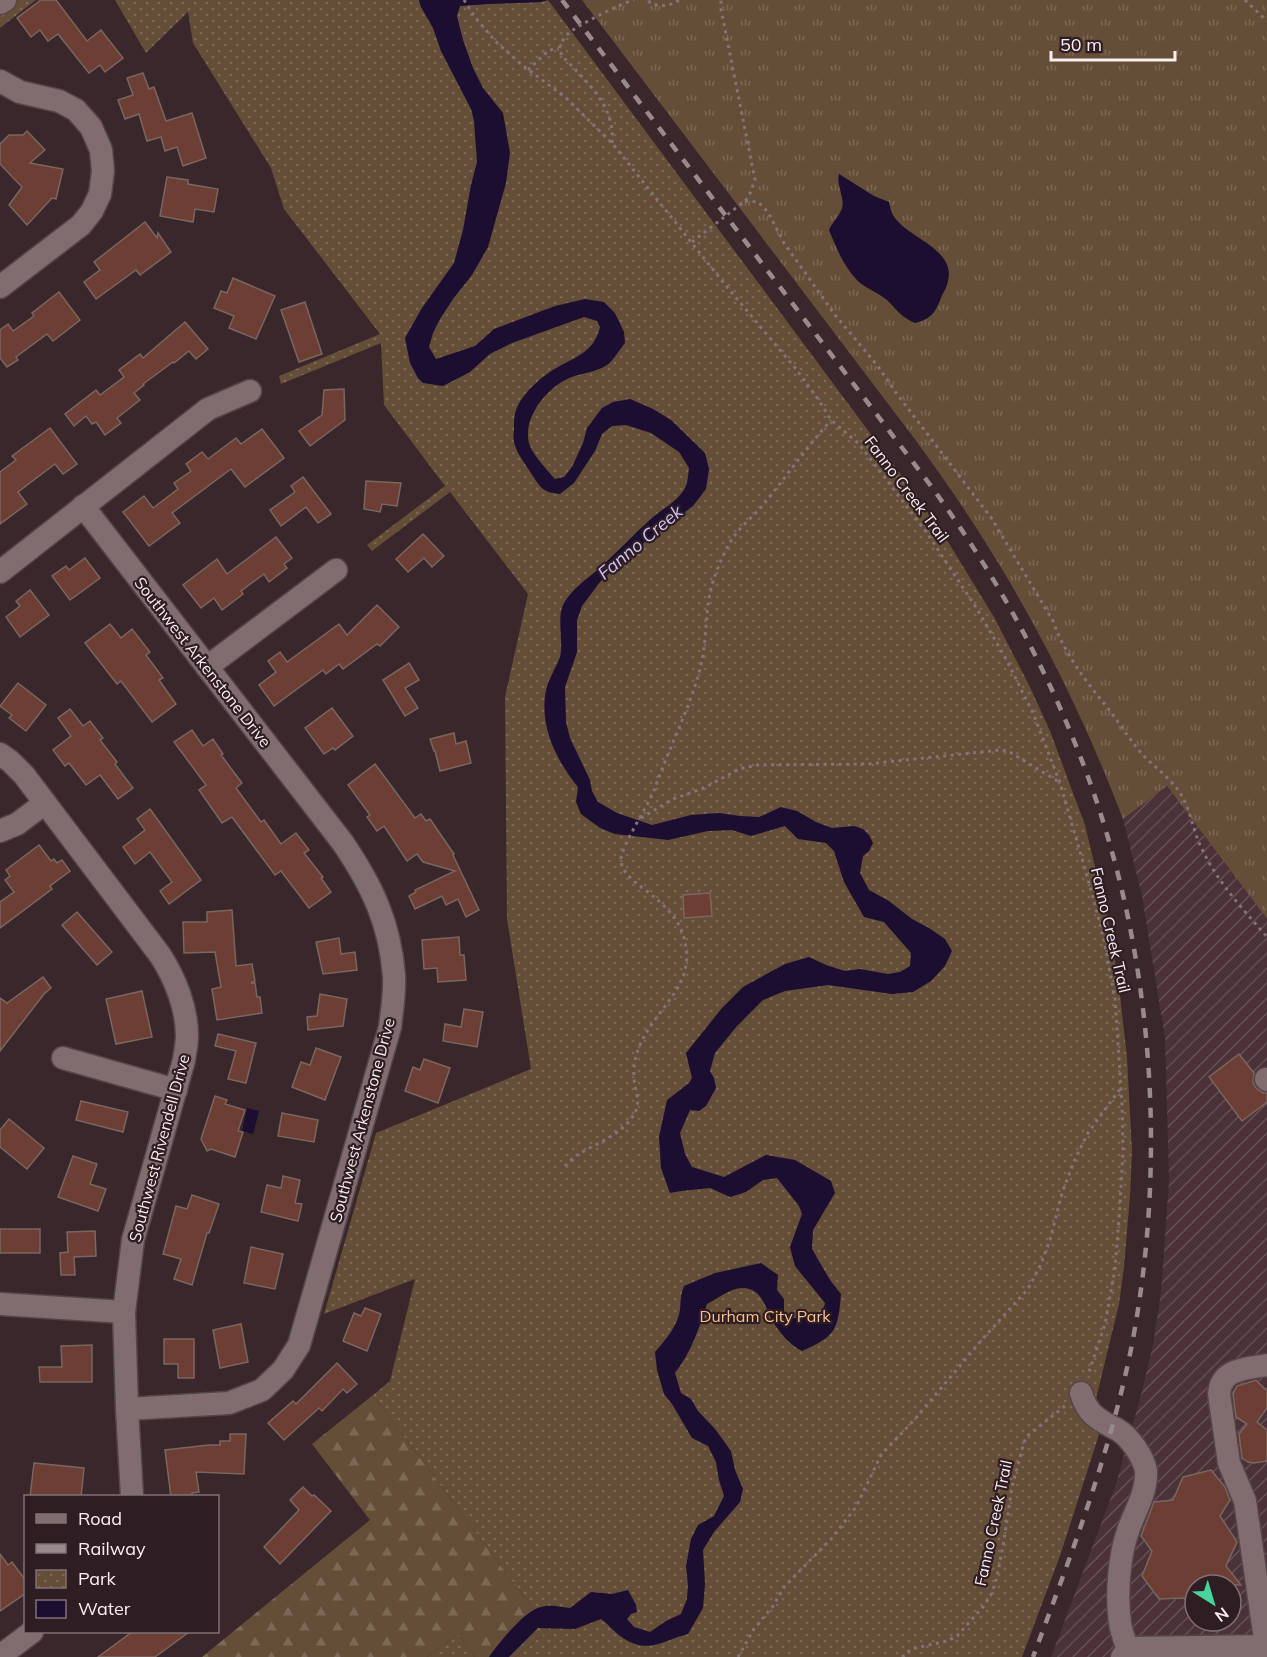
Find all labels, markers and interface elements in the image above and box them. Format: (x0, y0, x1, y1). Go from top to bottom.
scale bar (1051, 24, 1176, 62)
text: 50 m (1060, 33, 1102, 56)
street label: Fanno Creek Trail (860, 432, 954, 546)
water label: Fanno Creek (593, 499, 688, 584)
street label: Southwest Arkenstone Drive (130, 573, 276, 751)
street label: Fanno Creek Trail (1087, 865, 1135, 995)
street label: Southwest Arkenstone Drive (325, 1016, 399, 1224)
street label: Southwest Rivendell Drive (124, 1052, 194, 1244)
park label: Durham City Park (700, 1306, 831, 1326)
street label: Fanno Creek Trail (970, 1458, 1016, 1588)
legend (24, 1495, 219, 1633)
text: Road (78, 1507, 122, 1530)
text: Railway (78, 1537, 146, 1560)
text: Park (78, 1567, 117, 1590)
north arrow (1183, 1573, 1243, 1633)
text: Water (78, 1597, 131, 1620)
text: N (1211, 1603, 1233, 1627)

